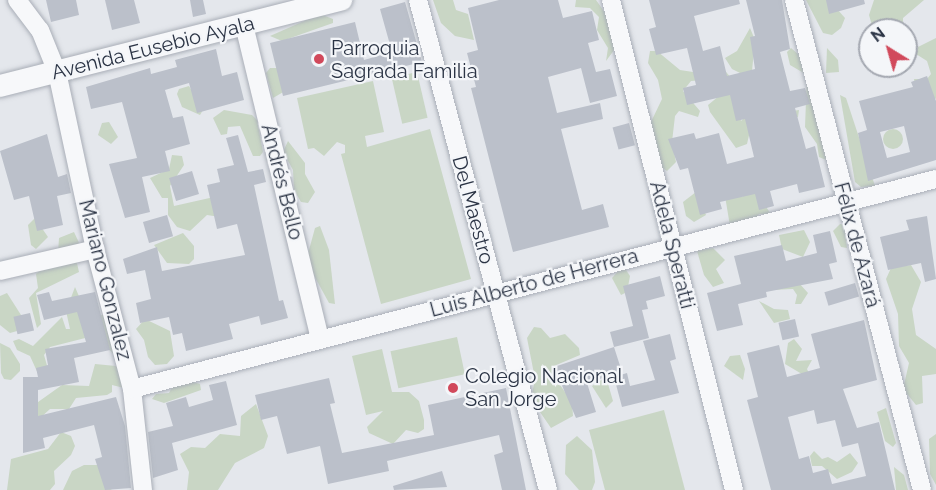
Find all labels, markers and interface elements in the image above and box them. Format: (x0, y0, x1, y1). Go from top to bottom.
street label: Avenida Eusebio Ayala (49, 11, 257, 85)
north arrow (858, 18, 918, 78)
text: N (867, 24, 889, 46)
place label: Parroquia Sagrada Familia (331, 36, 478, 83)
marker: Parroquia Sagrada Familia (312, 52, 326, 66)
street label: Andrés Bello (256, 122, 308, 242)
street label: Del Maestro (447, 153, 499, 267)
street label: Adela Speratti (645, 179, 699, 311)
street label: Félix de Azará (829, 179, 885, 311)
street label: Mariano Gonzalez (73, 197, 137, 363)
street label: Luis Alberto de Herrera (427, 244, 641, 322)
place label: Colegio Nacional San Jorge (465, 365, 623, 412)
marker: Colegio Nacional San Jorge (446, 381, 460, 395)

